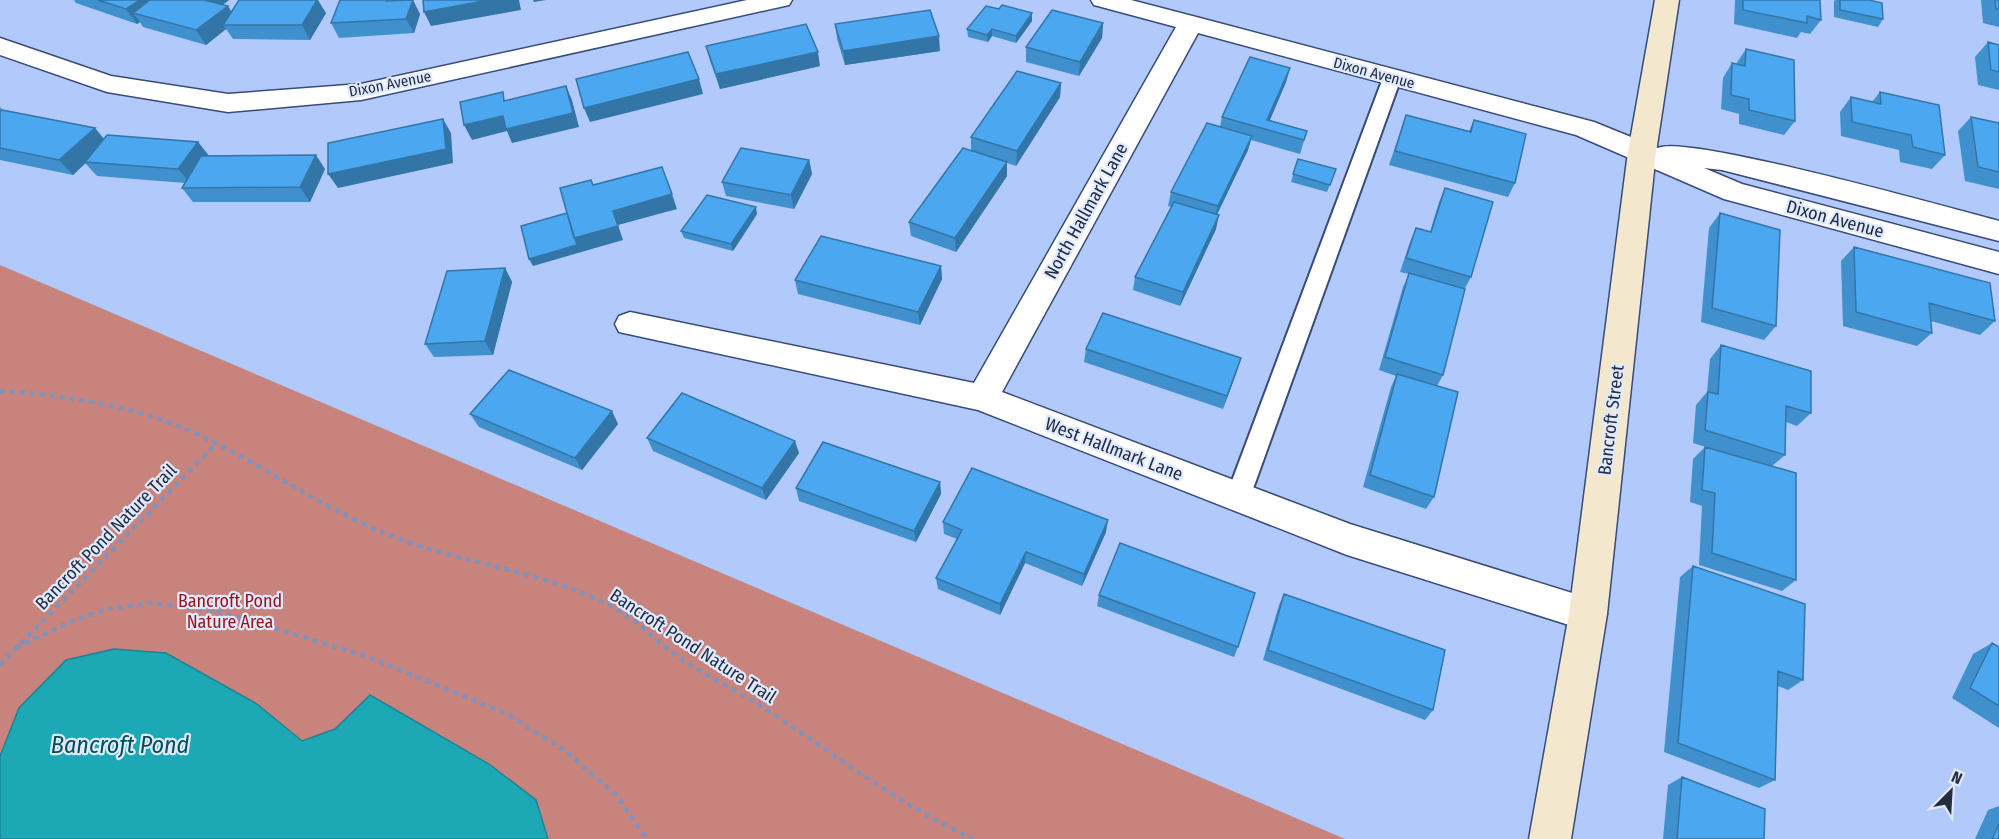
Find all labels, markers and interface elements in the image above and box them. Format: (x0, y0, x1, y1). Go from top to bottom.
street label: Dixon Avenue (1331, 54, 1417, 92)
street label: Dixon Avenue (347, 67, 433, 101)
street label: North Hallmark Lane (1040, 139, 1133, 283)
street label: Dixon Avenue (1784, 195, 1886, 243)
street label: Bancroft Street (1593, 363, 1629, 476)
street label: West Hallmark Lane (1042, 413, 1186, 485)
street label: Bancroft Pond Nature Trail (31, 459, 181, 614)
street label: Bancroft Pond Nature Trail (606, 584, 781, 708)
park label: Bancroft Pond Nature Area (178, 590, 282, 633)
water label: Bancroft Pond (51, 731, 189, 759)
north arrow (1921, 761, 1981, 821)
text: N (1949, 767, 1965, 788)

